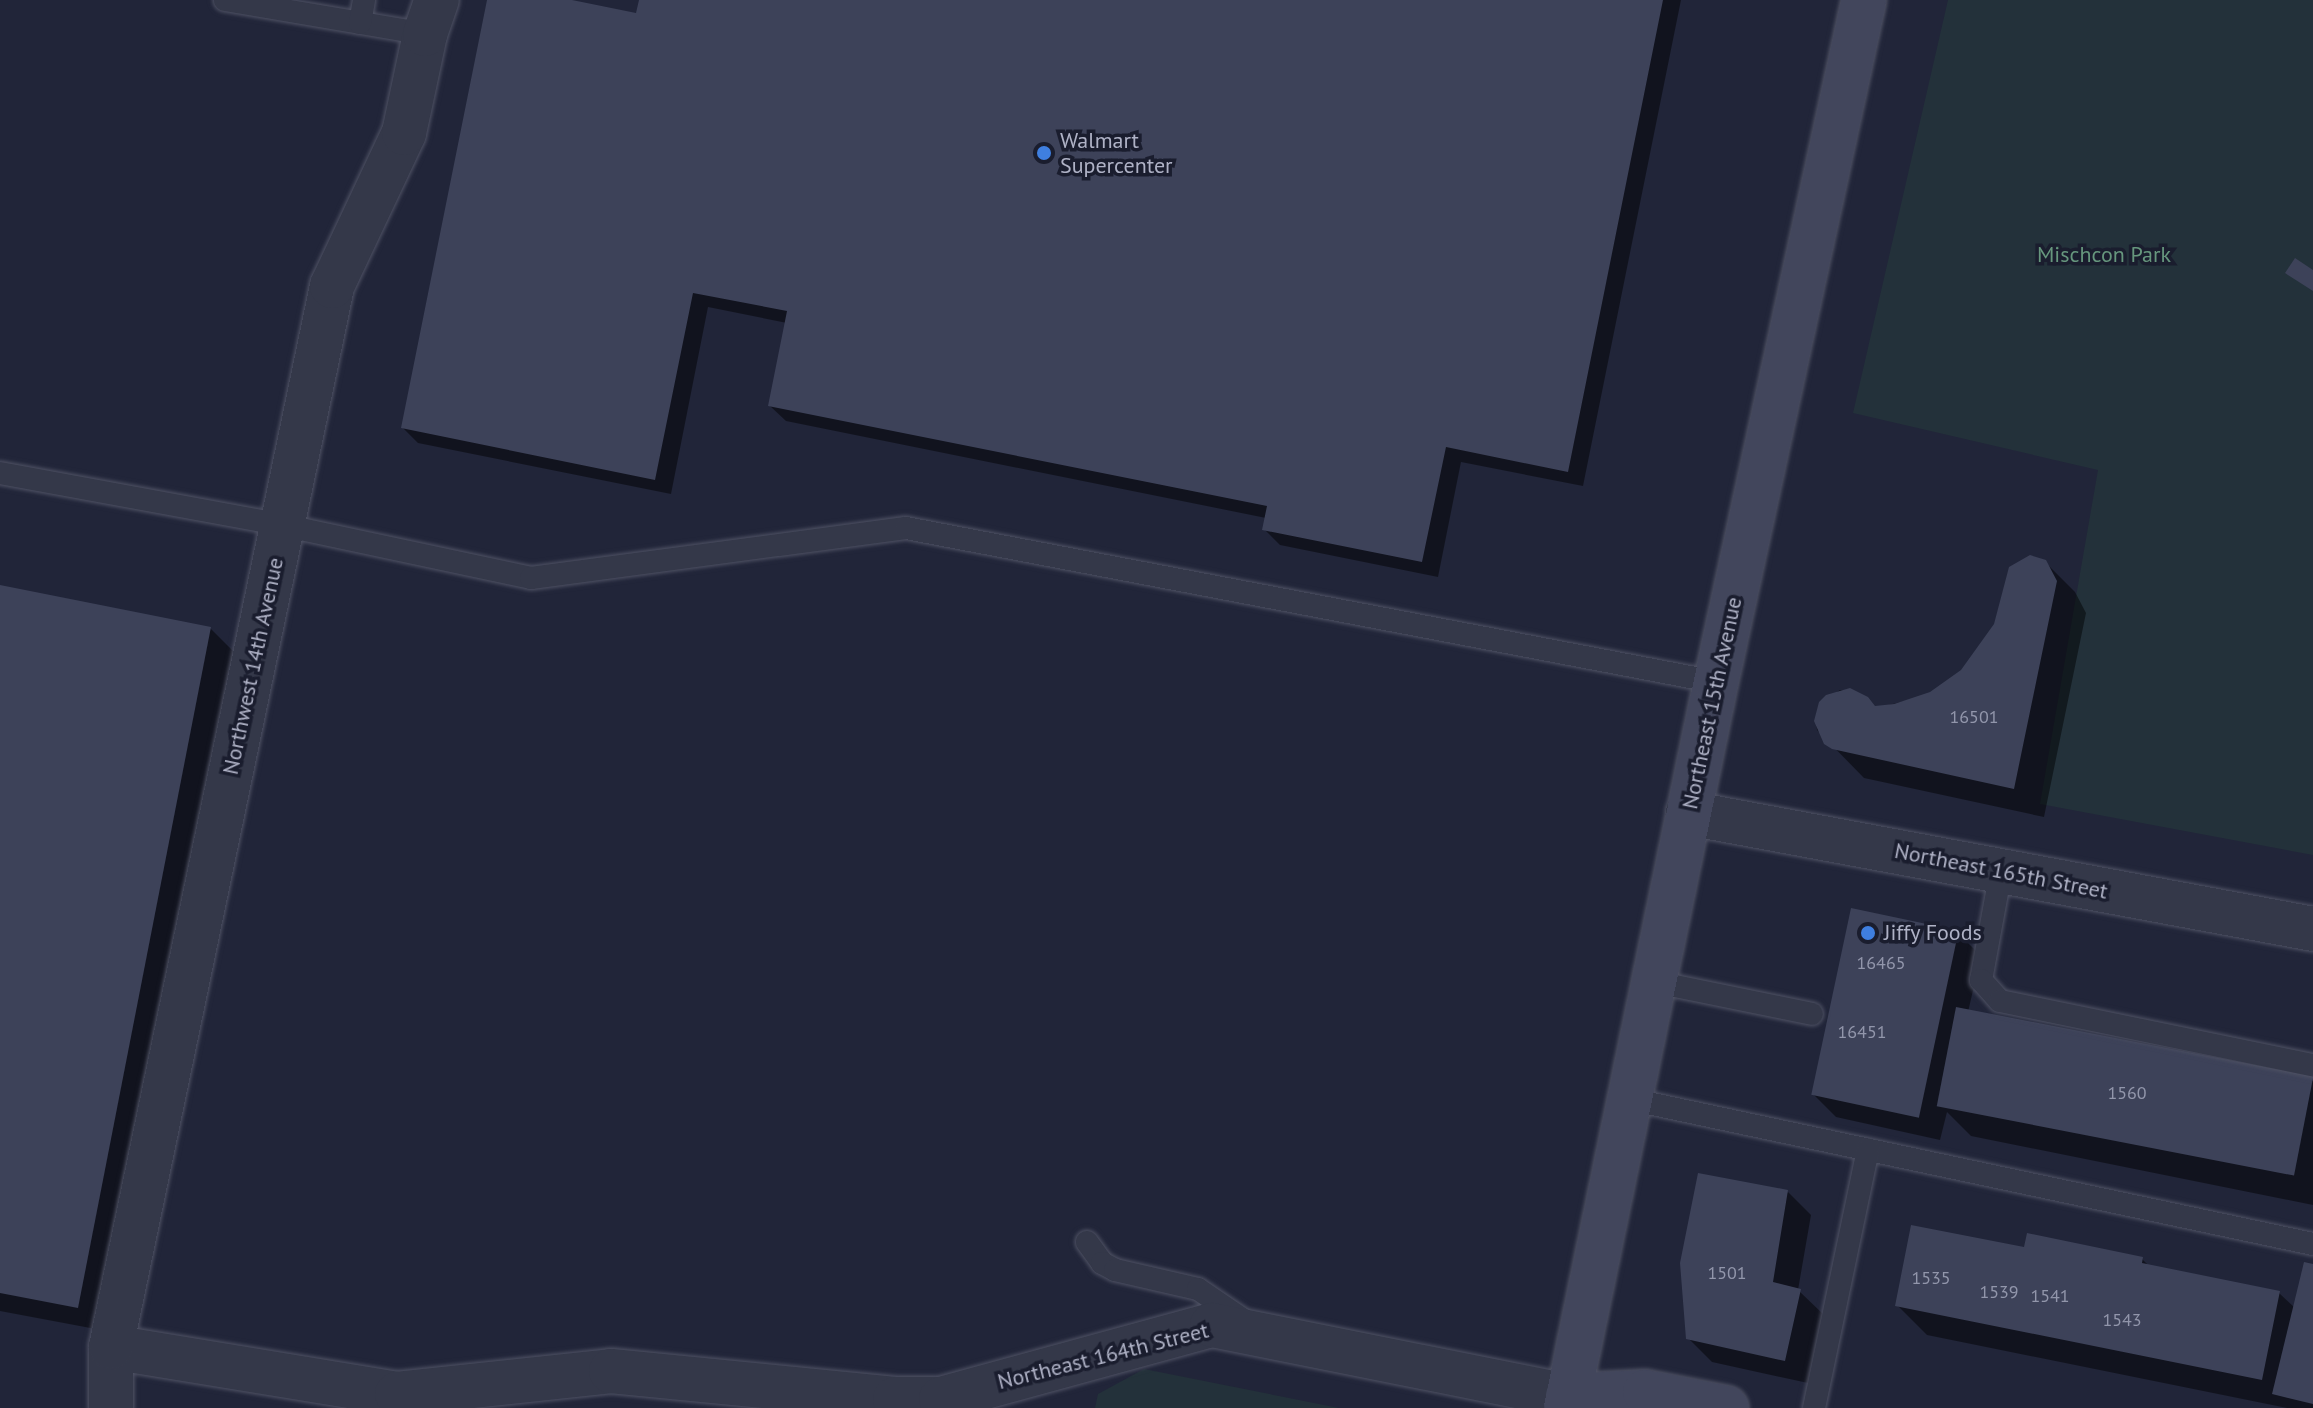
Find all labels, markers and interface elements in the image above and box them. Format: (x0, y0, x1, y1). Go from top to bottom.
place label: Walmart Supercenter (1060, 127, 1173, 178)
marker: Walmart Supercenter (1035, 144, 1053, 162)
park label: Mischcon Park (2037, 242, 2171, 268)
street label: Northwest 14th Avenue (217, 555, 289, 777)
street label: Northeast 15th Avenue (1677, 594, 1747, 812)
house number: 16501 (1949, 706, 1999, 728)
street label: Northeast 165th Street (1892, 837, 2110, 905)
place label: Jiffy Foods (1884, 920, 1983, 946)
marker: Jiffy Foods (1859, 924, 1877, 942)
house number: 16465 (1856, 952, 1906, 974)
house number: 16451 (1837, 1021, 1887, 1043)
house number: 1560 (2107, 1082, 2147, 1104)
house number: 1501 (1707, 1262, 1747, 1284)
house number: 1535 (1911, 1267, 1951, 1289)
house number: 1539 (1979, 1281, 2019, 1303)
house number: 1541 (2030, 1285, 2070, 1307)
house number: 1543 (2102, 1309, 2142, 1331)
street label: Northeast 164th Street (995, 1317, 1211, 1395)

